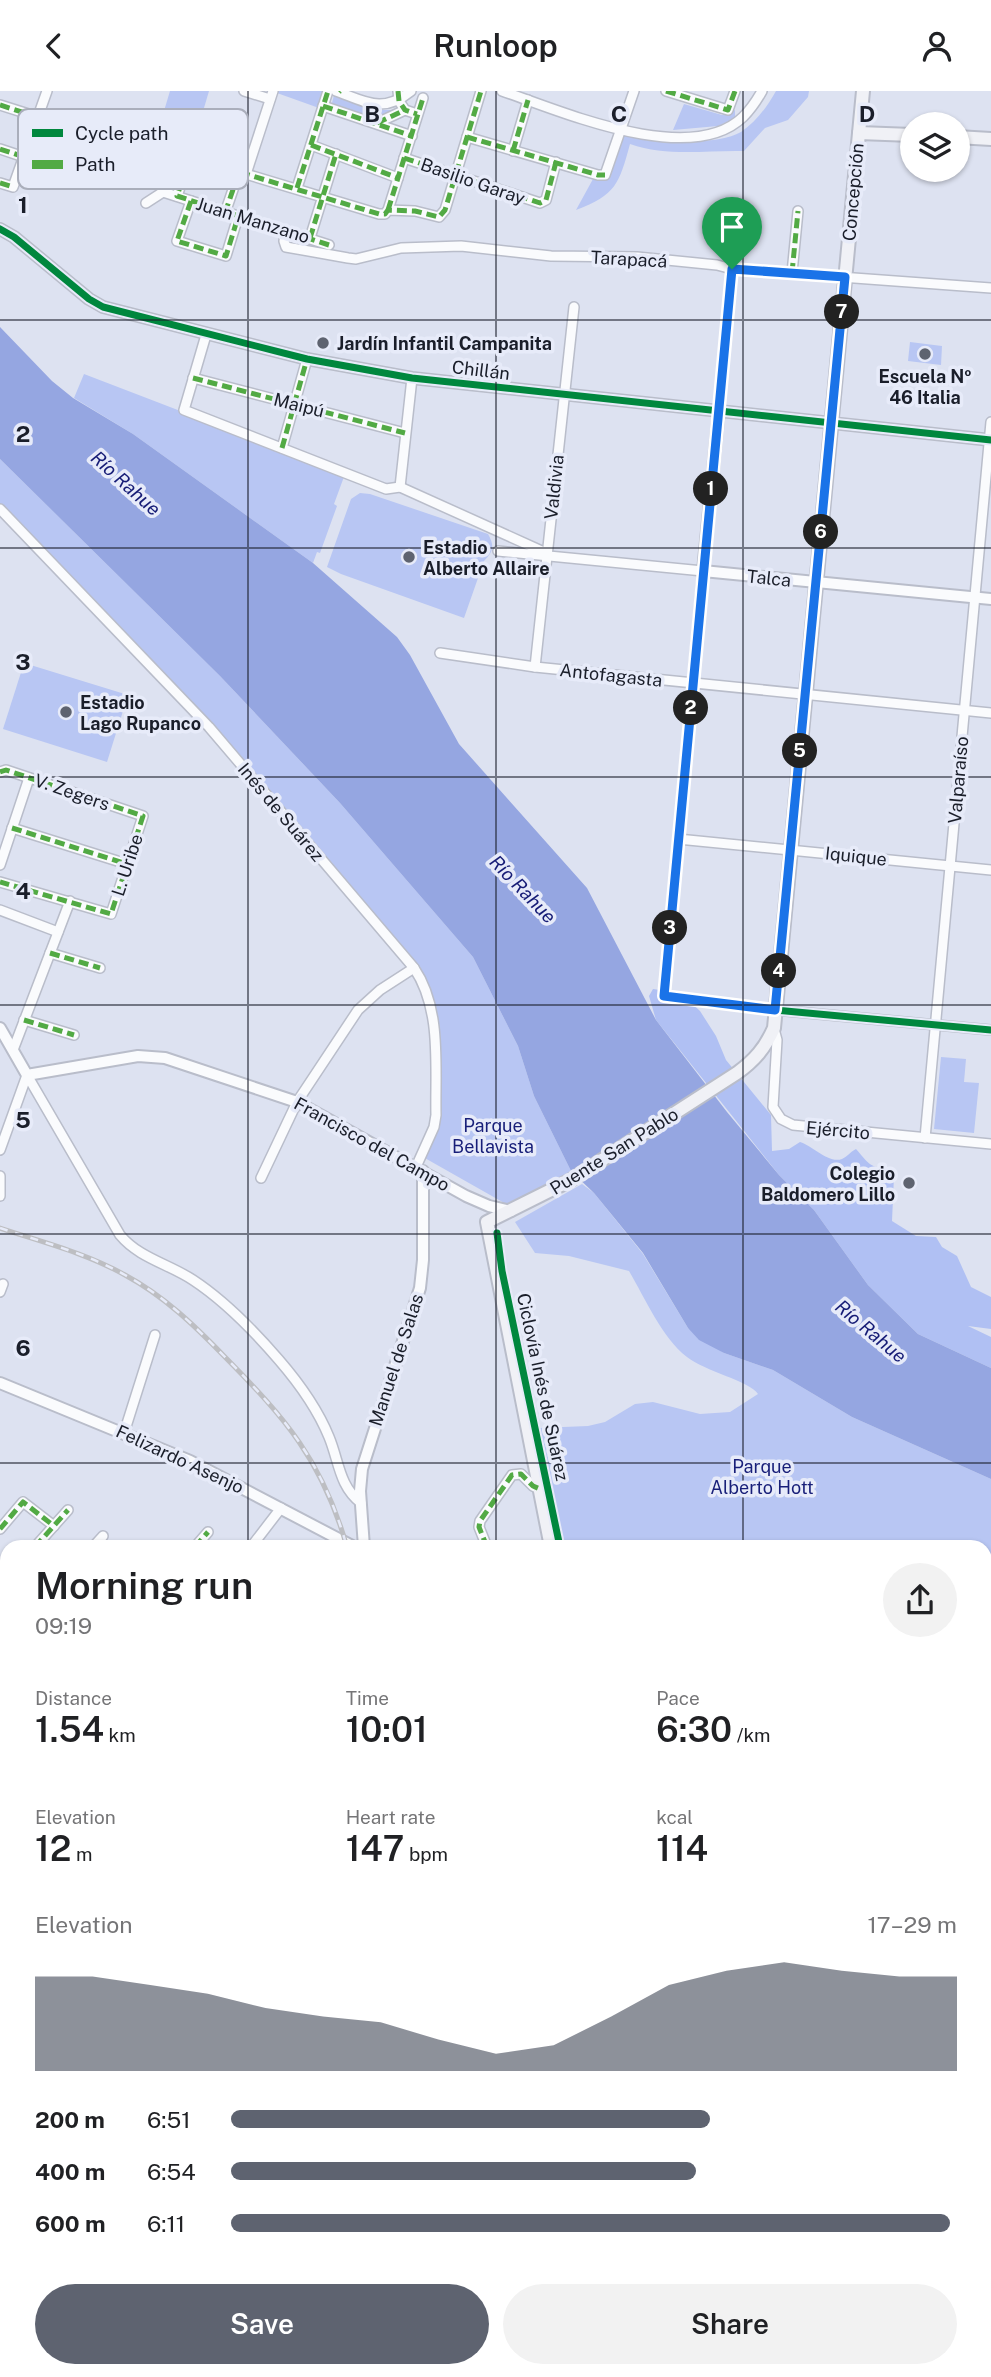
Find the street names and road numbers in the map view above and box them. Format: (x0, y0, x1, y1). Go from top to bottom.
street label: Concepción (838, 142, 868, 242)
street label: Basilio Garay (418, 153, 528, 209)
street label: Juan Manzano (194, 193, 312, 247)
street label: Tarapacá (590, 247, 668, 271)
street label: Chillán (451, 356, 511, 384)
street label: Maipú (271, 389, 327, 421)
street label: Valdivia (540, 454, 568, 520)
street label: Talca (746, 565, 792, 591)
street label: Antofagasta (559, 659, 663, 691)
street label: Valparaíso (944, 735, 972, 825)
street label: Inés de Suárez (234, 759, 328, 865)
street label: V. Zegers (32, 769, 112, 815)
street label: L. Uribe (107, 831, 147, 899)
street label: Iquique (824, 842, 888, 870)
street label: Francisco del Campo (291, 1093, 453, 1195)
street label: Puente San Pablo (546, 1103, 682, 1199)
street label: Ejército (805, 1117, 871, 1143)
street label: Manuel de Salas (365, 1291, 427, 1429)
street label: Ciclovía Inés de Suárez (513, 1291, 573, 1483)
street label: Felizardo Asenjo (113, 1420, 247, 1498)

